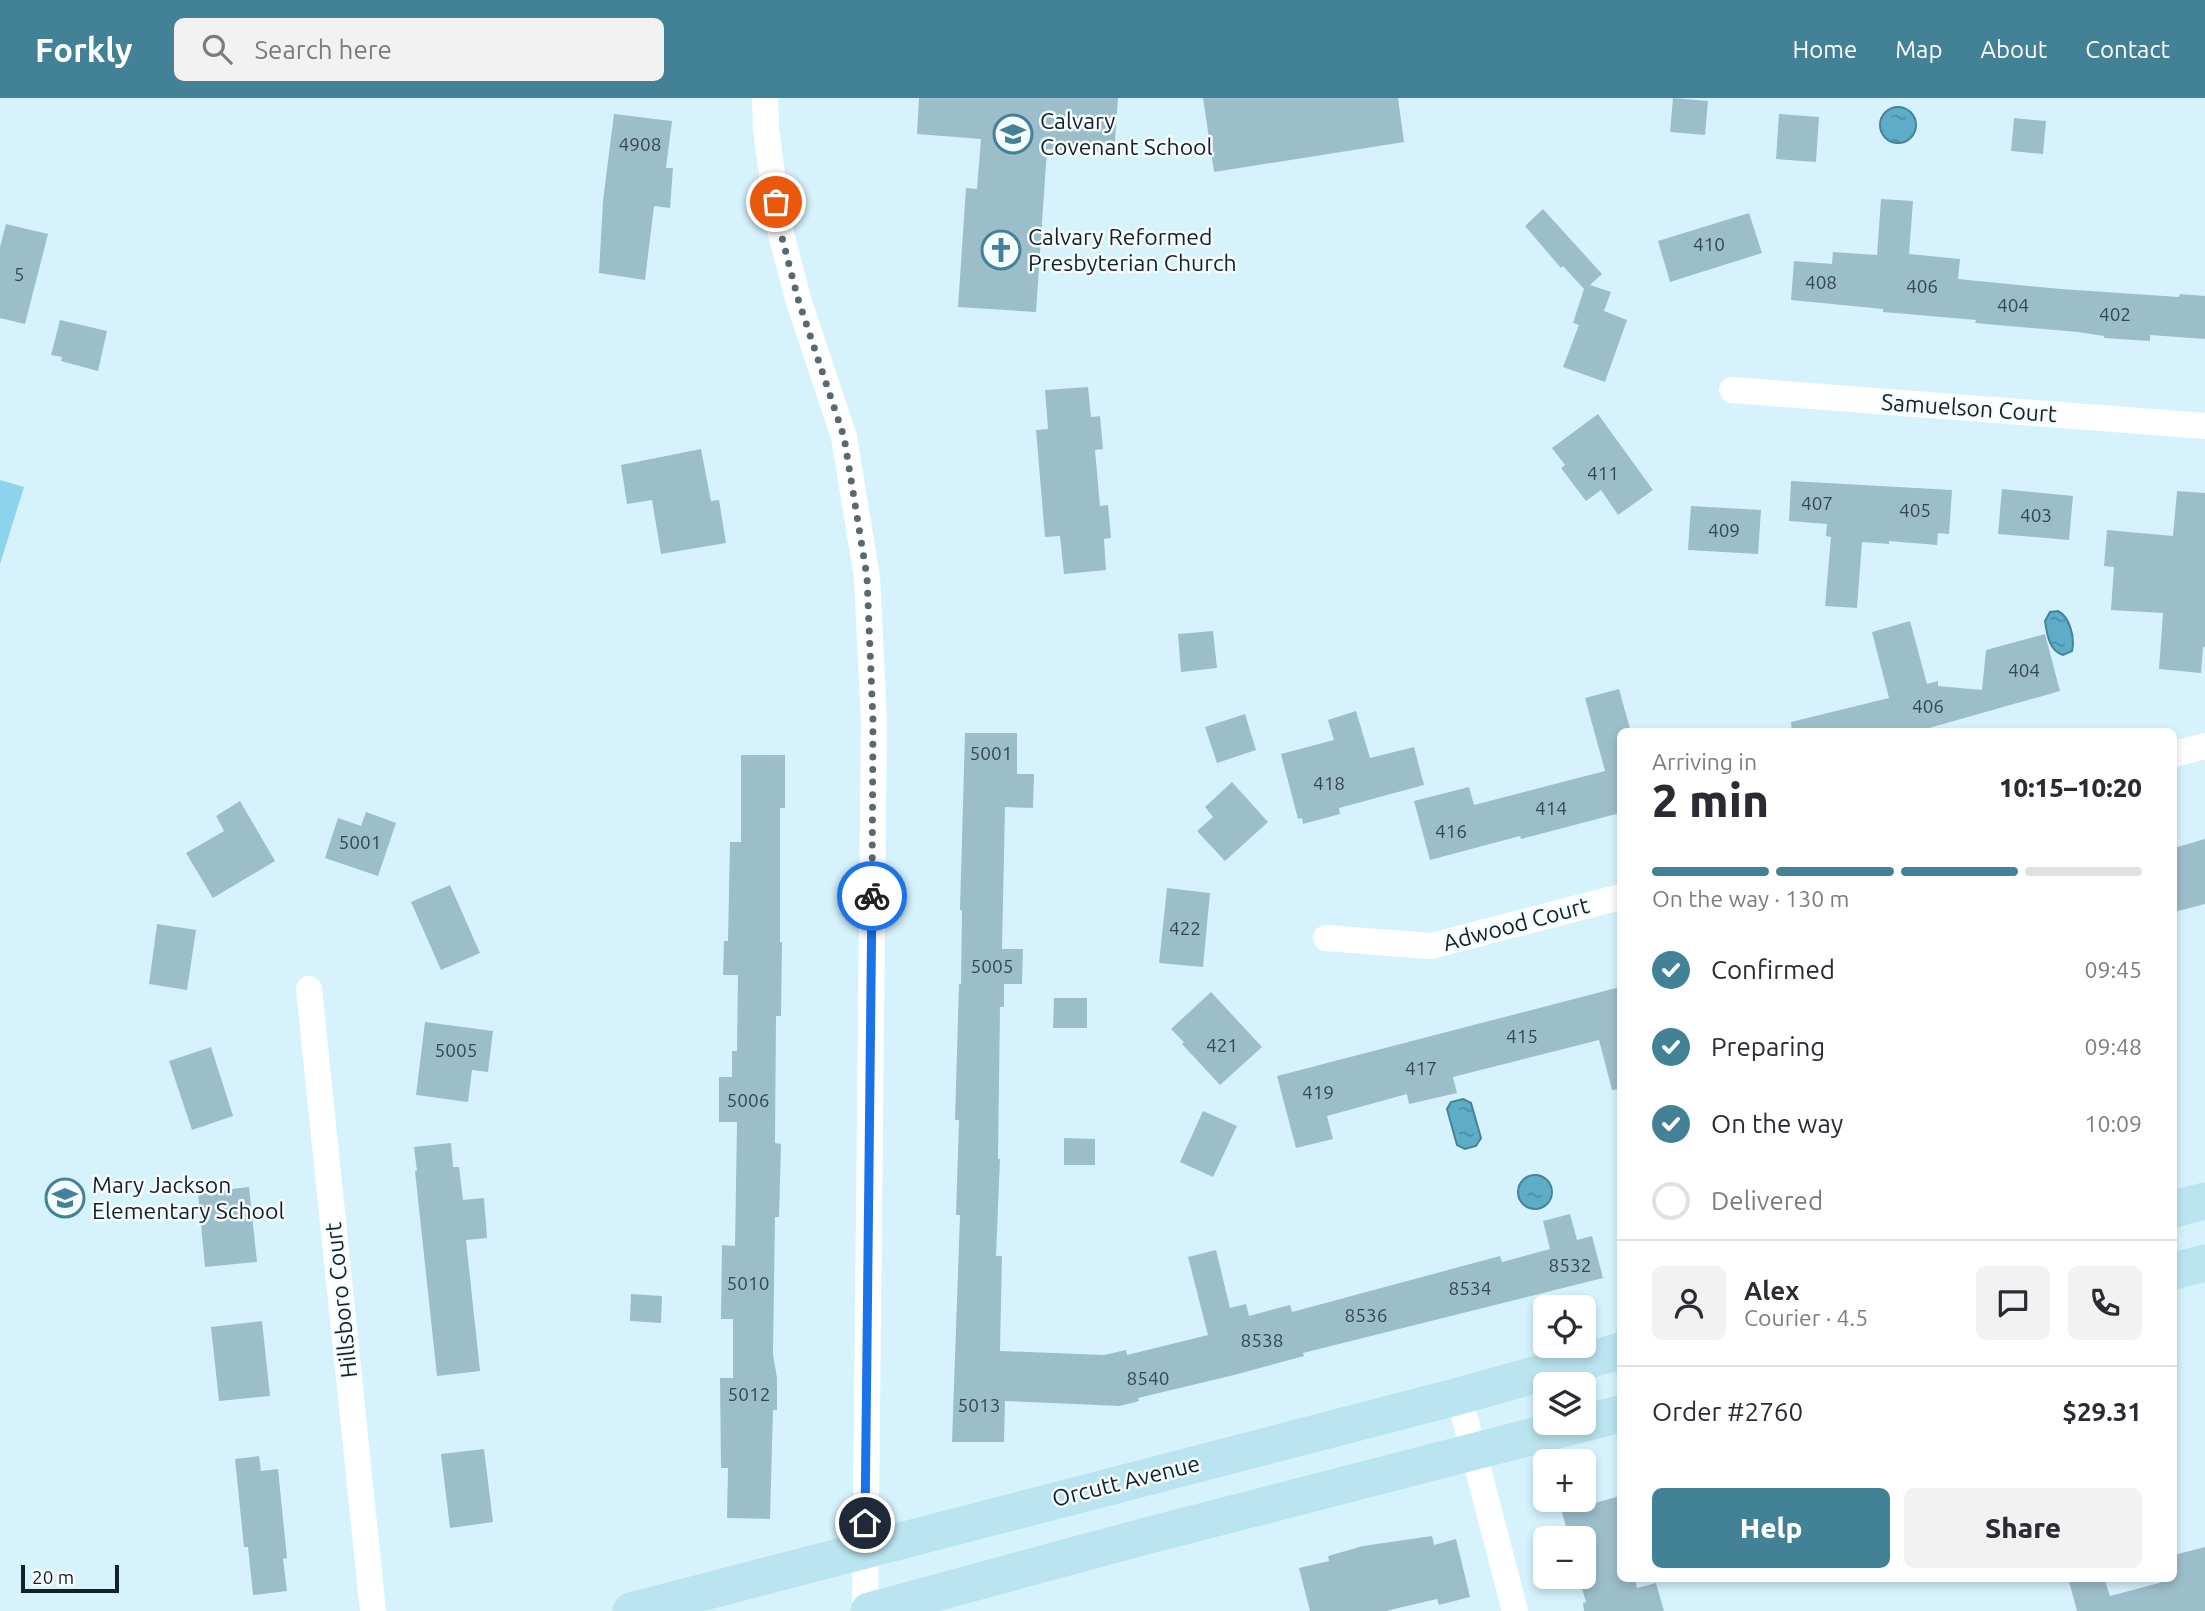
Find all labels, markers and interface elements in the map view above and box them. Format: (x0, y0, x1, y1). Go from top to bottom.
search box (174, 18, 664, 81)
icon: search (198, 30, 236, 68)
text: Forkly (35, 31, 132, 68)
text: Search here (254, 35, 392, 64)
text: Home (1792, 36, 1857, 63)
text: Map (1895, 36, 1942, 63)
text: About (1980, 36, 2047, 63)
text: Contact (2085, 36, 2170, 63)
place label: Calvary Covenant School (1040, 108, 1213, 159)
school or university icon: Calvary Covenant School (992, 113, 1034, 155)
house number: 4908 (619, 133, 661, 155)
pin (746, 172, 806, 232)
icon: bag (757, 183, 795, 221)
place label: Calvary Reformed Presbyterian Church (1028, 224, 1237, 275)
church icon: Calvary Reformed Presbyterian Church (980, 229, 1022, 271)
house number: 410 (1693, 233, 1725, 255)
house number: 5 (14, 263, 24, 285)
house number: 408 (1805, 271, 1837, 293)
house number: 406 (1906, 275, 1938, 297)
house number: 404 (1997, 294, 2029, 316)
house number: 402 (2099, 303, 2131, 325)
street label: Samuelson Court (1880, 389, 2058, 426)
house number: 411 (1587, 462, 1619, 484)
house number: 407 (1801, 492, 1833, 514)
house number: 405 (1899, 499, 1931, 521)
house number: 403 (2020, 504, 2052, 526)
house number: 409 (1708, 519, 1740, 541)
house number: 404 (2008, 659, 2040, 681)
house number: 406 (1912, 695, 1944, 717)
house number: 5001 (970, 742, 1012, 764)
text: Arriving in (1652, 749, 1757, 774)
house number: 418 (1313, 772, 1345, 794)
text: 10:15–10:20 (1999, 773, 2142, 802)
text: 2 min (1652, 774, 1769, 826)
house number: 414 (1535, 797, 1567, 819)
house number: 416 (1435, 820, 1467, 842)
house number: 5001 (339, 831, 381, 853)
courier (837, 861, 907, 931)
icon: bike (853, 877, 891, 915)
text: On the way · 130 m (1652, 886, 1849, 911)
street label: Adwood Court (1440, 892, 1592, 955)
house number: 422 (1169, 917, 1201, 939)
icon: check (1652, 951, 1690, 989)
house number: 5005 (971, 955, 1013, 977)
text: Confirmed (1711, 955, 1835, 984)
text: 09:45 (2084, 957, 2142, 982)
house number: 415 (1506, 1025, 1538, 1047)
icon: check (1652, 1028, 1690, 1066)
text: Preparing (1711, 1032, 1825, 1061)
house number: 421 (1206, 1034, 1238, 1056)
text: 09:48 (2084, 1034, 2142, 1059)
house number: 5005 (435, 1039, 477, 1061)
house number: 417 (1405, 1057, 1437, 1079)
house number: 419 (1302, 1081, 1334, 1103)
house number: 5006 (727, 1089, 769, 1111)
icon: check (1652, 1105, 1690, 1143)
text: On the way (1711, 1109, 1843, 1138)
text: 10:09 (2084, 1111, 2142, 1136)
place label: Mary Jackson Elementary School (92, 1172, 285, 1223)
school or university icon: Mary Jackson Elementary School (44, 1177, 86, 1219)
text: Delivered (1711, 1186, 1823, 1215)
street label: Hillsboro Court (320, 1221, 361, 1379)
house number: 8532 (1549, 1254, 1591, 1276)
button: person (1652, 1266, 1726, 1340)
button: chat (1976, 1266, 2050, 1340)
button: phone (2068, 1266, 2142, 1340)
house number: 5010 (727, 1272, 769, 1294)
text: Alex (1744, 1276, 1799, 1305)
house number: 8534 (1449, 1277, 1491, 1299)
map controls (1533, 1295, 1596, 1589)
button: locate (1533, 1295, 1596, 1358)
house number: 8536 (1345, 1304, 1387, 1326)
text: Courier · 4.5 (1744, 1305, 1868, 1330)
house number: 8538 (1241, 1329, 1283, 1351)
house number: 8540 (1127, 1367, 1169, 1389)
button: layers (1533, 1372, 1596, 1435)
house number: 5012 (728, 1383, 770, 1405)
house number: 5013 (958, 1394, 1000, 1416)
text: Order #2760 (1652, 1397, 1803, 1426)
text: $29.31 (2062, 1397, 2142, 1426)
button: + (1533, 1449, 1596, 1512)
street label: Orcutt Avenue (1049, 1450, 1202, 1511)
button: Help (1652, 1488, 1890, 1568)
button: Share (1904, 1488, 2142, 1568)
pin (835, 1493, 895, 1553)
icon: home (846, 1504, 884, 1542)
button: − (1533, 1526, 1596, 1589)
scale bar (21, 1562, 119, 1594)
text: 20 m (32, 1566, 74, 1588)

